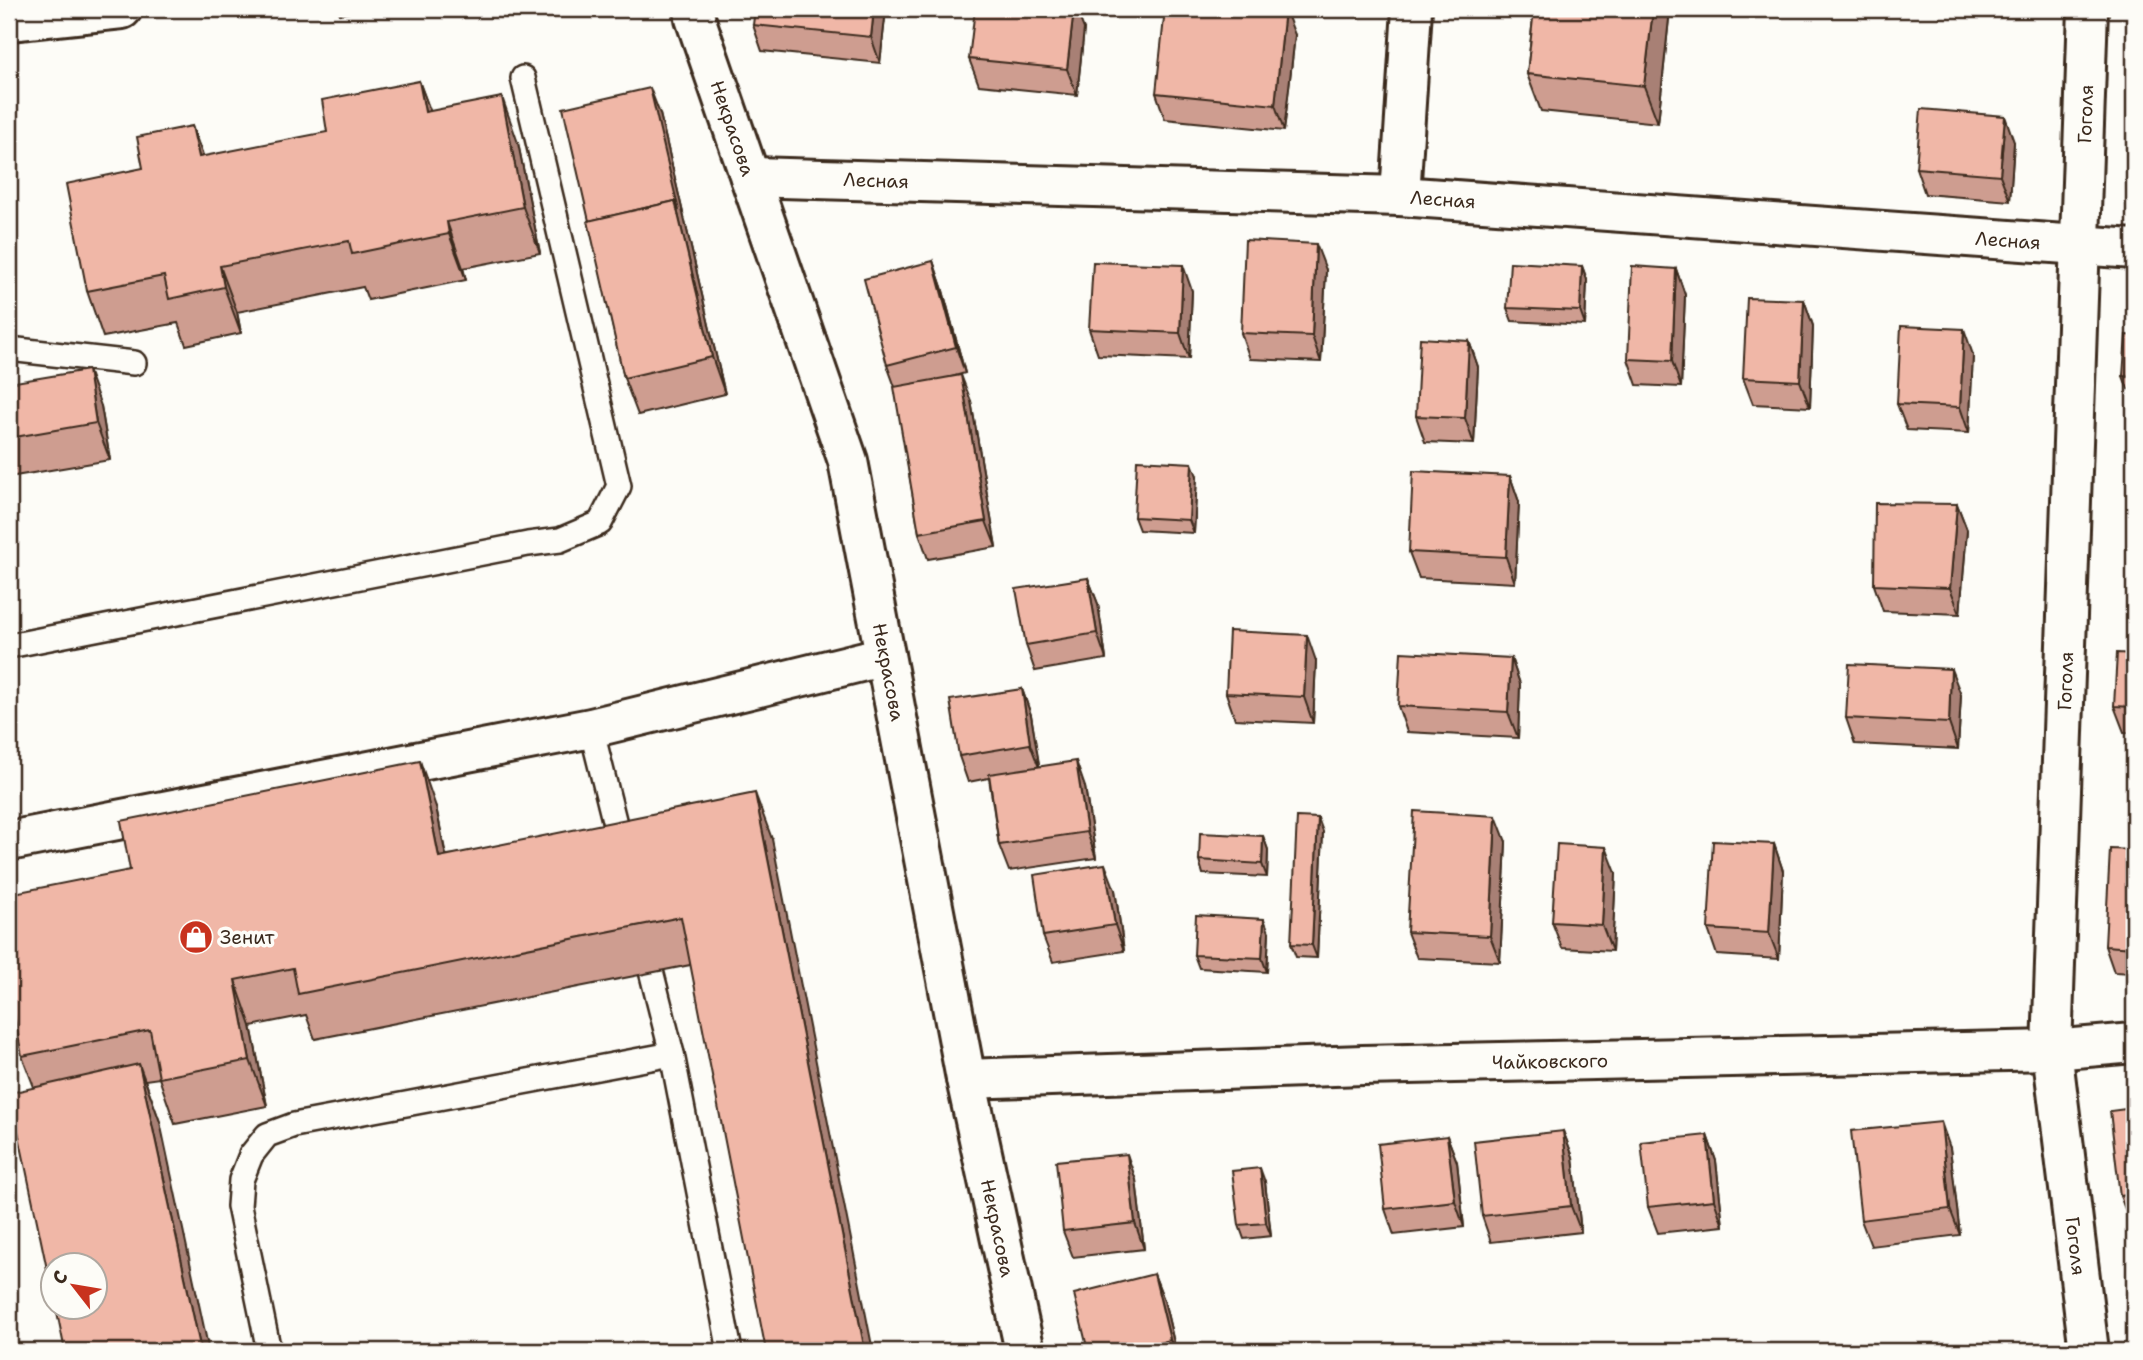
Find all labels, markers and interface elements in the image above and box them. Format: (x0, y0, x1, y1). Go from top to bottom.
street label: Некрасова (705, 77, 761, 179)
street label: Гоголя (2072, 84, 2099, 144)
street label: Лесная (843, 167, 909, 194)
street label: Лесная (1409, 185, 1477, 214)
street label: Лесная (1974, 226, 2042, 255)
street label: Некрасова (867, 621, 910, 723)
street label: Гоголя (2052, 651, 2079, 711)
shop icon: Зенит (177, 918, 215, 956)
place label: Зенит (220, 925, 275, 950)
street label: Чайковского (1492, 1048, 1608, 1075)
street label: Некрасова (975, 1177, 1020, 1280)
street label: Гоголя (2060, 1215, 2092, 1277)
north arrow (38, 1252, 108, 1322)
text: С (46, 1266, 74, 1289)

